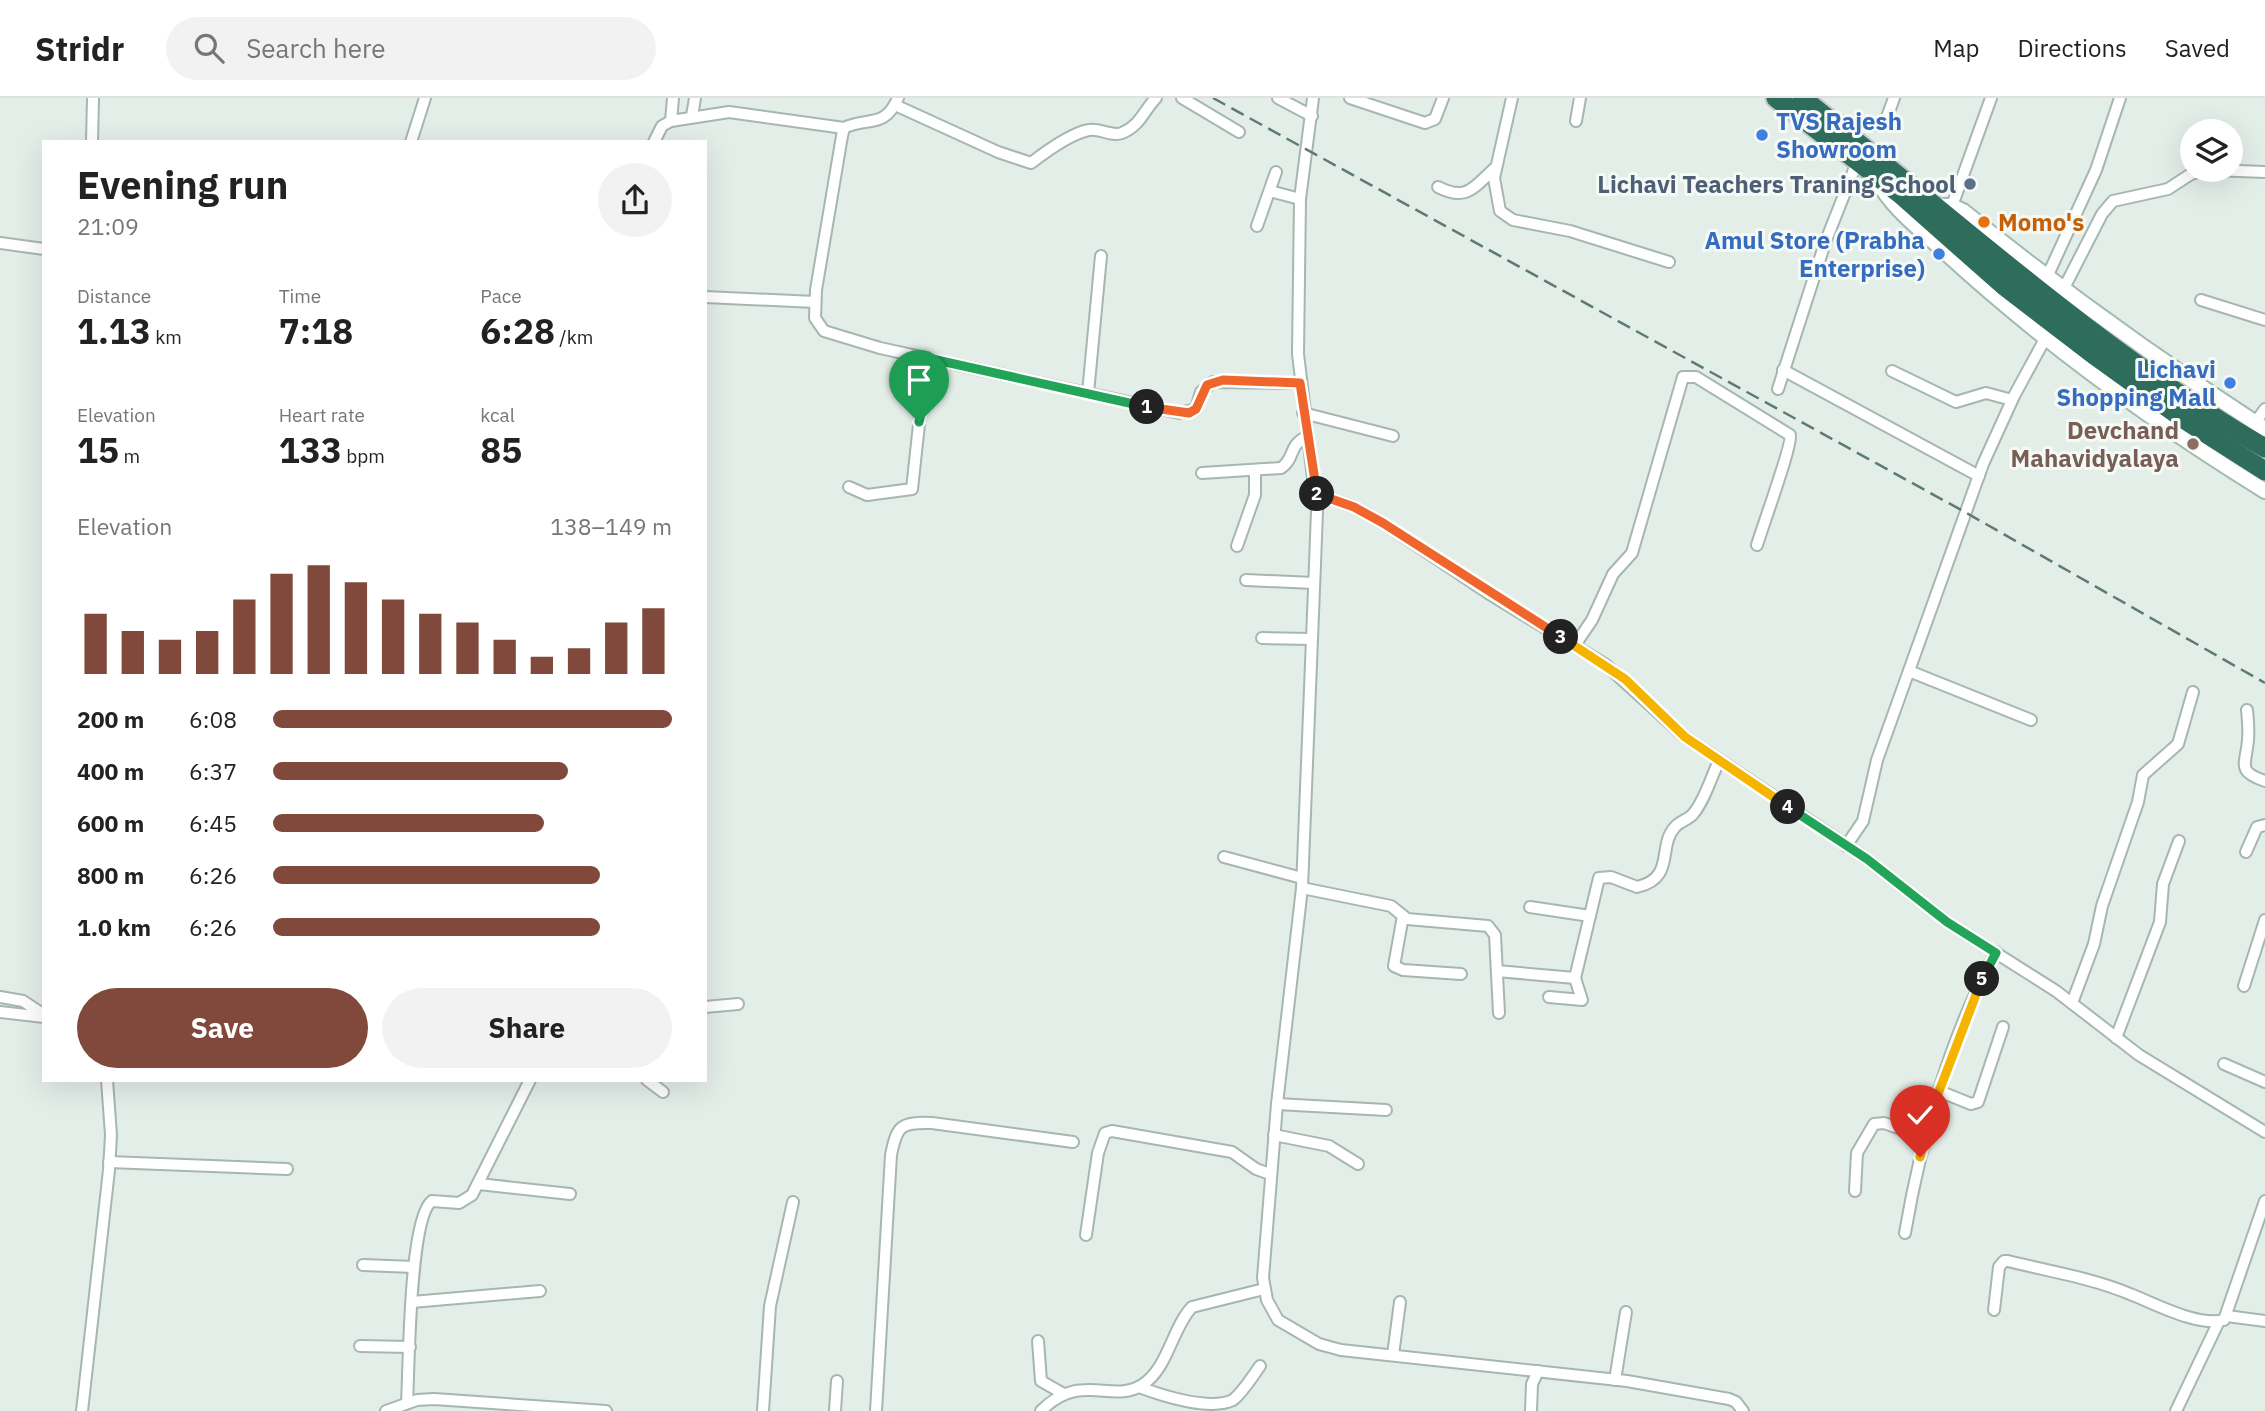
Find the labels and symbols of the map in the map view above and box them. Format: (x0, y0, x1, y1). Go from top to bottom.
place label: TVS Rajesh Showroom (1776, 105, 1902, 165)
marker: TVS Rajesh Showroom (1754, 127, 1770, 143)
place label: Lichavi Teachers Traning School (1597, 168, 1956, 200)
marker: Lichavi Teachers Traning School (1962, 176, 1978, 192)
place label: Momo's (1998, 206, 2084, 238)
marker: Momo's (1976, 214, 1992, 230)
place label: Amul Store (Prabha Enterprise) (1704, 224, 1925, 284)
marker: Amul Store (Prabha Enterprise) (1931, 246, 1947, 262)
pin (889, 350, 949, 422)
place label: Lichavi Shopping Mall (2056, 353, 2216, 413)
marker: Lichavi Shopping Mall (2222, 375, 2238, 391)
pin: 1 (1130, 390, 1164, 424)
place label: Devchand Mahavidyalaya (2011, 414, 2179, 474)
marker: Devchand Mahavidyalaya (2185, 436, 2201, 452)
pin: 2 (1300, 476, 1334, 512)
pin: 3 (1544, 620, 1578, 654)
pin: 4 (1770, 790, 1806, 824)
pin: 5 (1965, 962, 2000, 996)
pin (1890, 1085, 1950, 1157)

